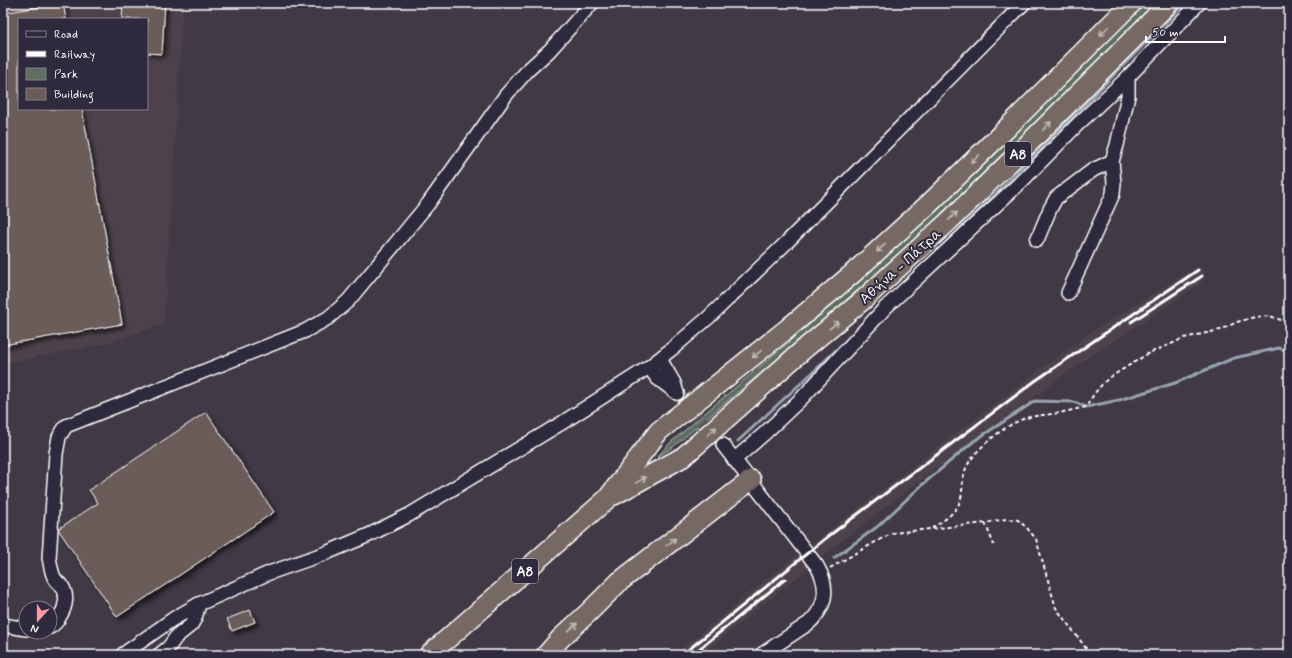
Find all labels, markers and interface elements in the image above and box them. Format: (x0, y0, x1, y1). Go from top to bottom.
legend (18, 18, 148, 110)
scale bar (1146, 18, 1225, 44)
text: 50 m (1152, 25, 1179, 41)
one-way arrow (1099, 26, 1109, 36)
text: Road (54, 27, 78, 43)
text: Railway (54, 47, 96, 63)
text: Park (54, 67, 78, 83)
text: Building (54, 87, 94, 104)
one-way arrow (1042, 121, 1051, 131)
road number: Α8 (1005, 142, 1031, 166)
one-way arrow (970, 154, 980, 164)
one-way arrow (948, 212, 959, 221)
street label: Αθήνα - Πάτρα (855, 224, 946, 309)
one-way arrow (876, 243, 886, 252)
one-way arrow (828, 320, 839, 329)
one-way arrow (751, 349, 762, 358)
one-way arrow (707, 427, 717, 436)
one-way arrow (635, 476, 647, 483)
one-way arrow (666, 537, 677, 546)
road number: Α8 (512, 559, 538, 583)
north arrow (18, 600, 58, 640)
text: N (29, 621, 41, 636)
one-way arrow (568, 622, 578, 631)

